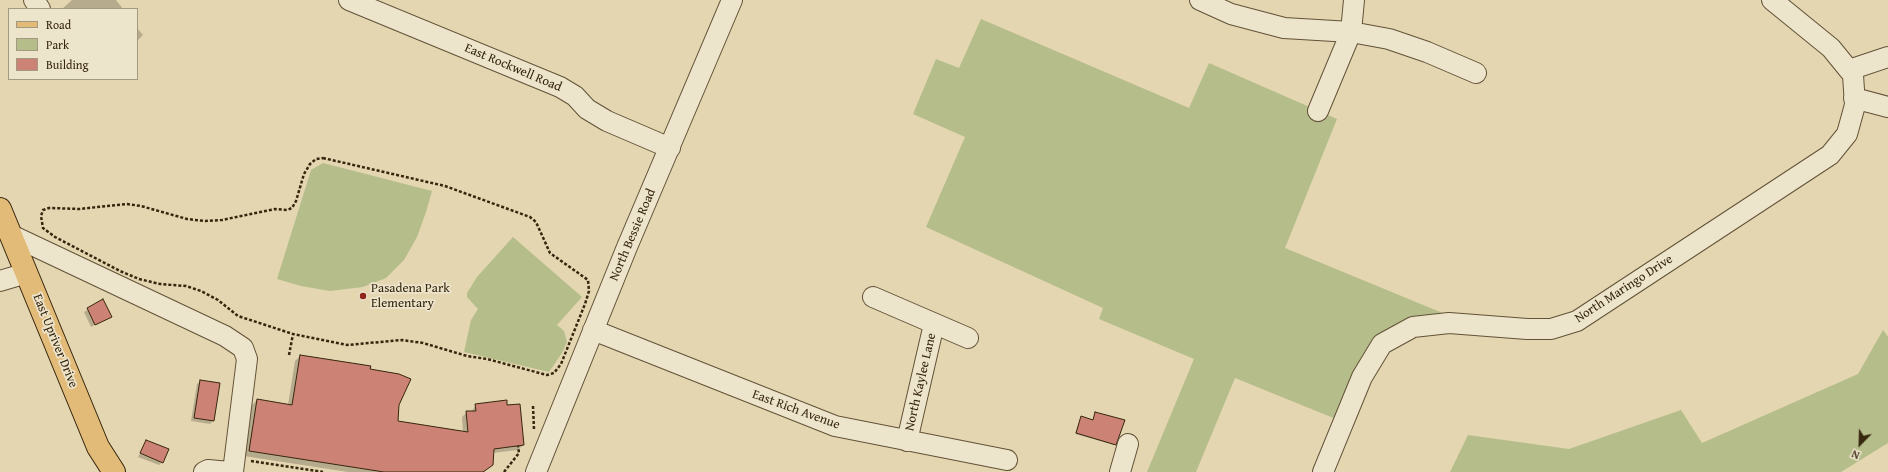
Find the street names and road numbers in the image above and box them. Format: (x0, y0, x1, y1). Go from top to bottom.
street label: East Rockwell Road (462, 40, 564, 96)
street label: North Bessie Road (607, 186, 659, 284)
street label: North Maringo Drive (1572, 252, 1676, 326)
street label: East Upriver Drive (29, 292, 81, 390)
street label: North Kaylee Lane (902, 331, 940, 433)
street label: East Rich Avenue (750, 387, 842, 433)

